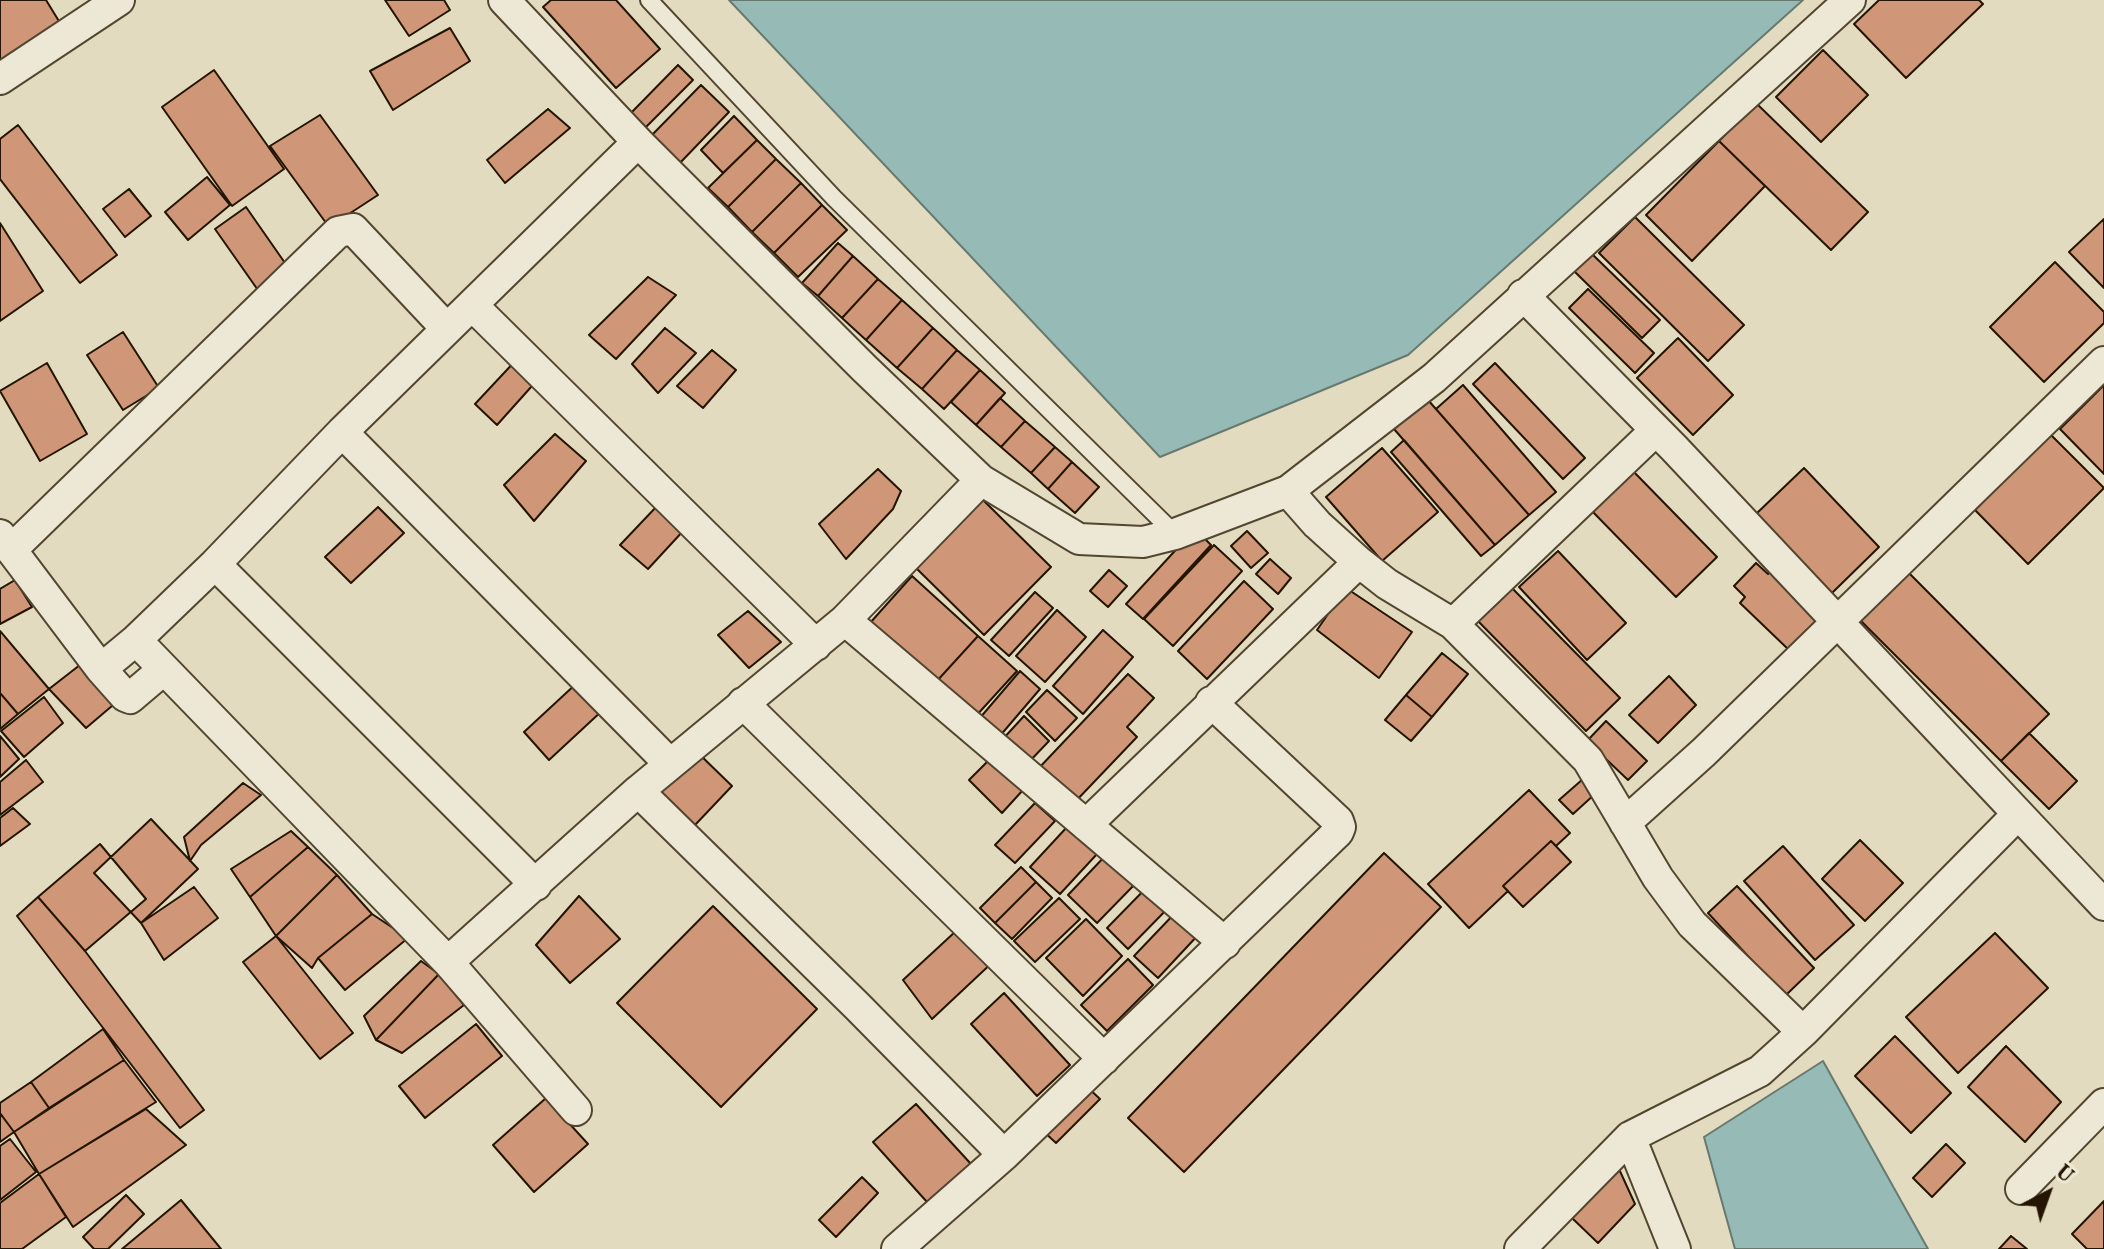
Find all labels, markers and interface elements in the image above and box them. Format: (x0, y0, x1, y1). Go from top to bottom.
north arrow (2008, 1153, 2088, 1233)
text: U (2048, 1158, 2080, 1191)

